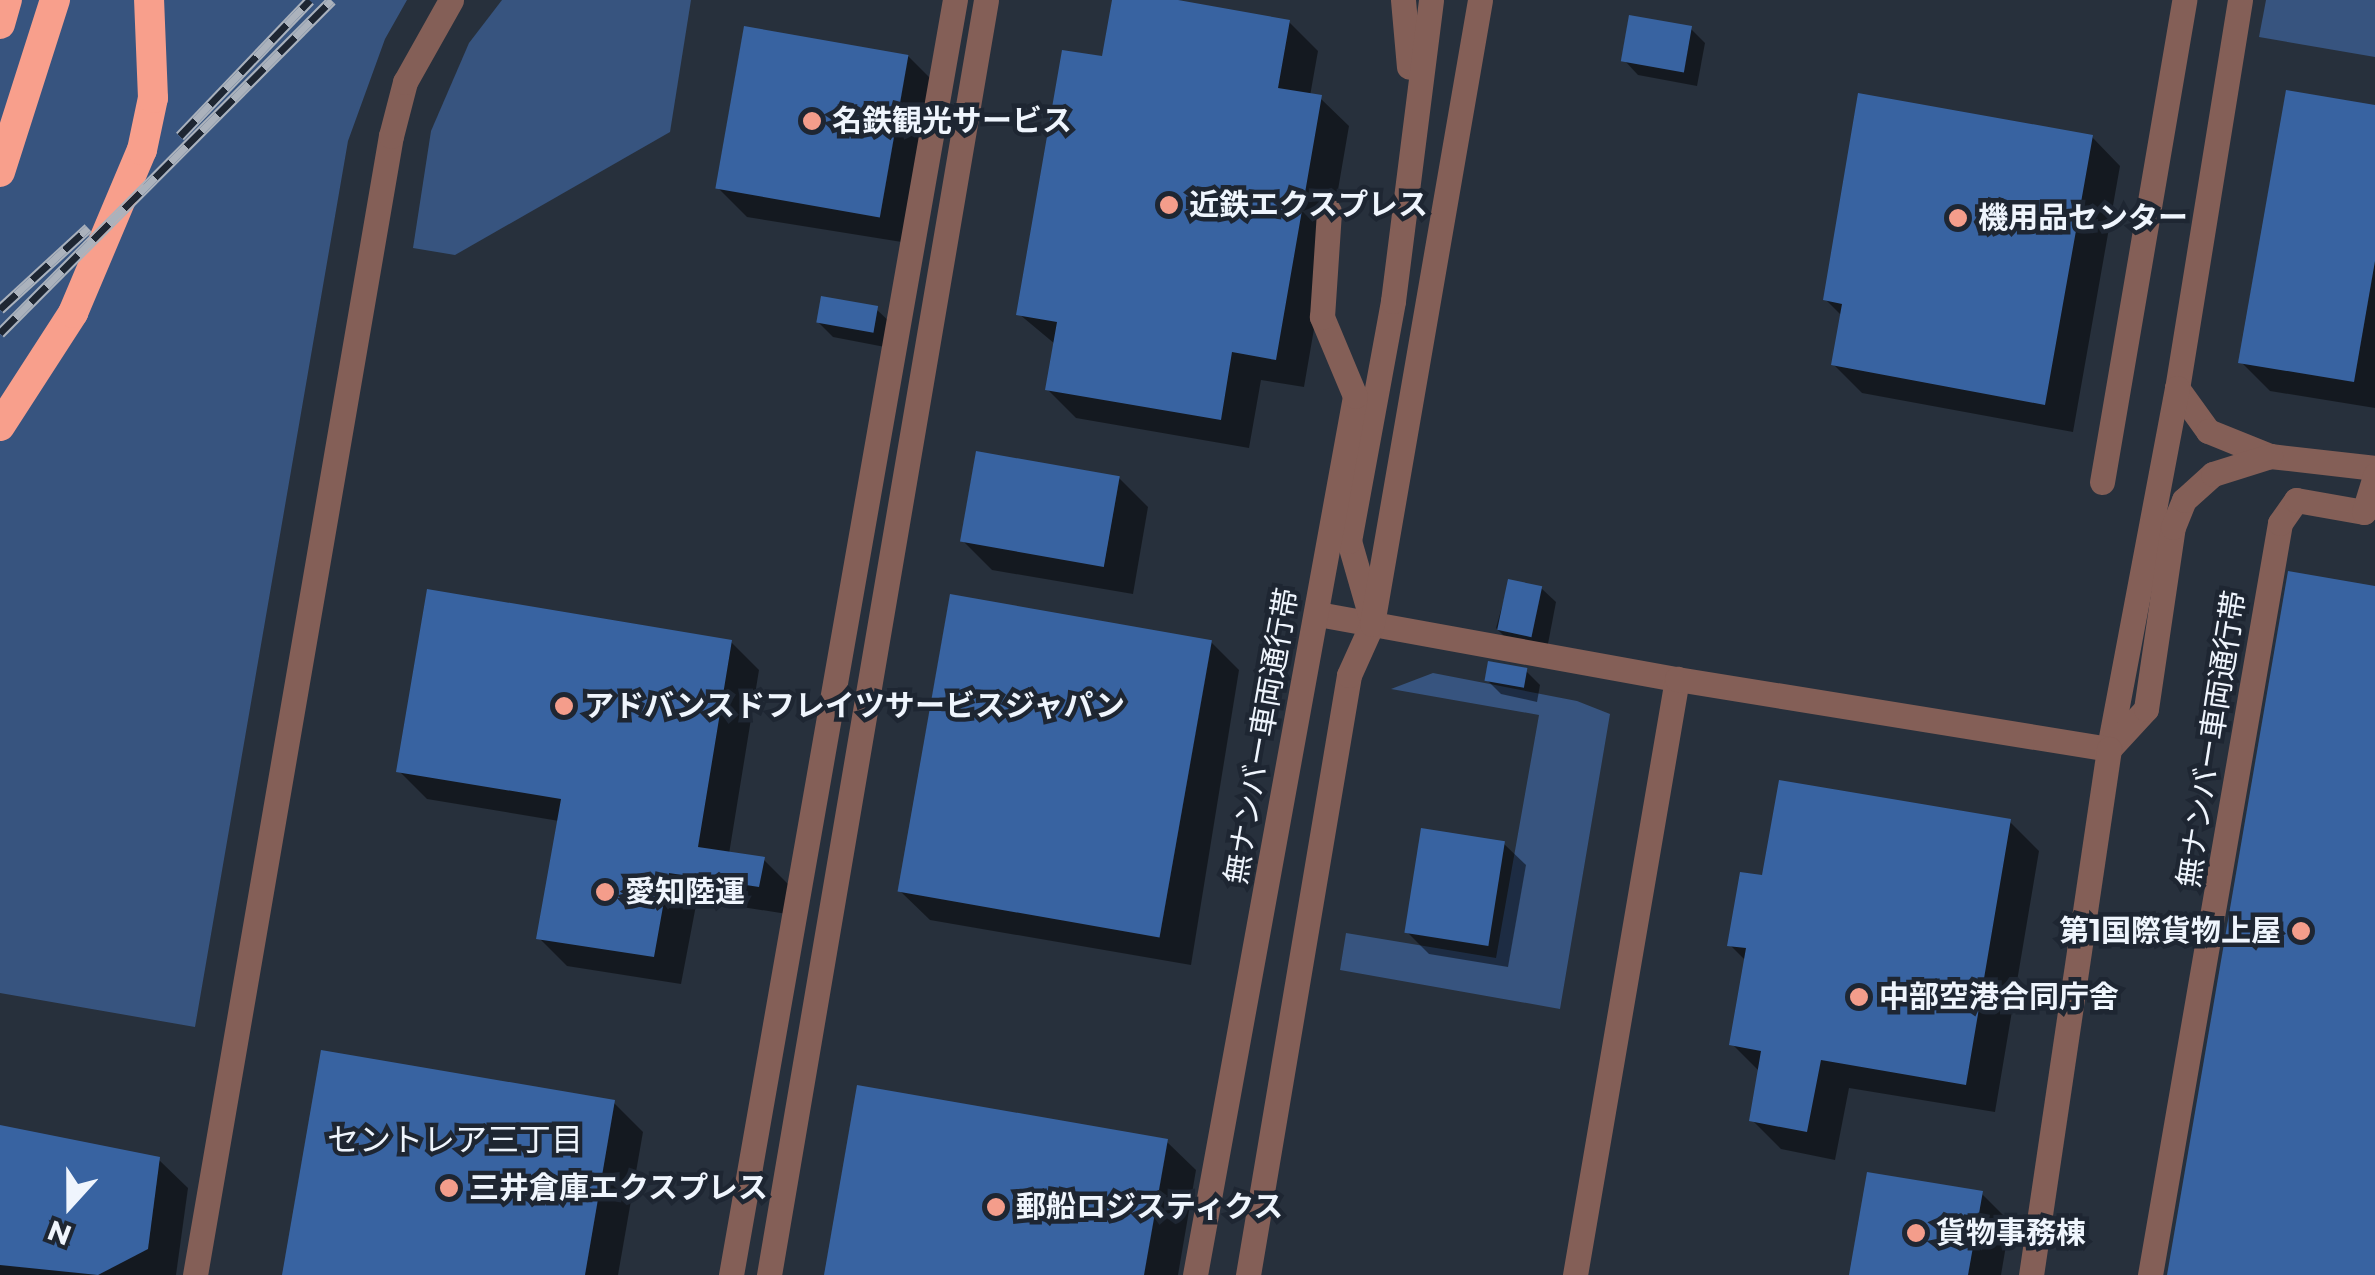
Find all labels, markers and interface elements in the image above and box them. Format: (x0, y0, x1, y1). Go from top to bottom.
place label: 名鉄観光サービス (832, 103, 1072, 139)
marker: 名鉄観光サービス (801, 110, 823, 132)
place label: 近鉄エクスプレス (1189, 187, 1429, 223)
marker: 近鉄エクスプレス (1158, 194, 1180, 216)
place label: 機用品センター (1978, 200, 2188, 236)
marker: 機用品センター (1947, 207, 1969, 229)
street label: 無ナンバー車両通行帯 (1218, 585, 1306, 887)
street label: 無ナンバー車両通行帯 (2171, 588, 2253, 890)
place label: アドバンスドフレイツサービスジャパン (584, 688, 1124, 724)
marker: アドバンスドフレイツサービスジャパン (553, 695, 575, 717)
place label: 愛知陸運 (625, 874, 745, 910)
marker: 愛知陸運 (594, 881, 616, 903)
place label: 第1国際貨物上屋 (2059, 913, 2281, 949)
marker: 第1国際貨物上屋 (2290, 920, 2312, 942)
place label: 中部空港合同庁舎 (1879, 979, 2119, 1015)
marker: 中部空港合同庁舎 (1848, 986, 1870, 1008)
district label: セントレア三丁目 (327, 1121, 583, 1159)
north arrow (20, 1155, 120, 1255)
place label: 三井倉庫エクスプレス (469, 1170, 769, 1206)
marker: 三井倉庫エクスプレス (438, 1177, 460, 1199)
place label: 郵船ロジスティクス (1016, 1189, 1286, 1225)
marker: 郵船ロジスティクス (985, 1196, 1007, 1218)
text: N (43, 1213, 76, 1253)
place label: 貨物事務棟 (1936, 1215, 2086, 1251)
marker: 貨物事務棟 (1905, 1222, 1927, 1244)

